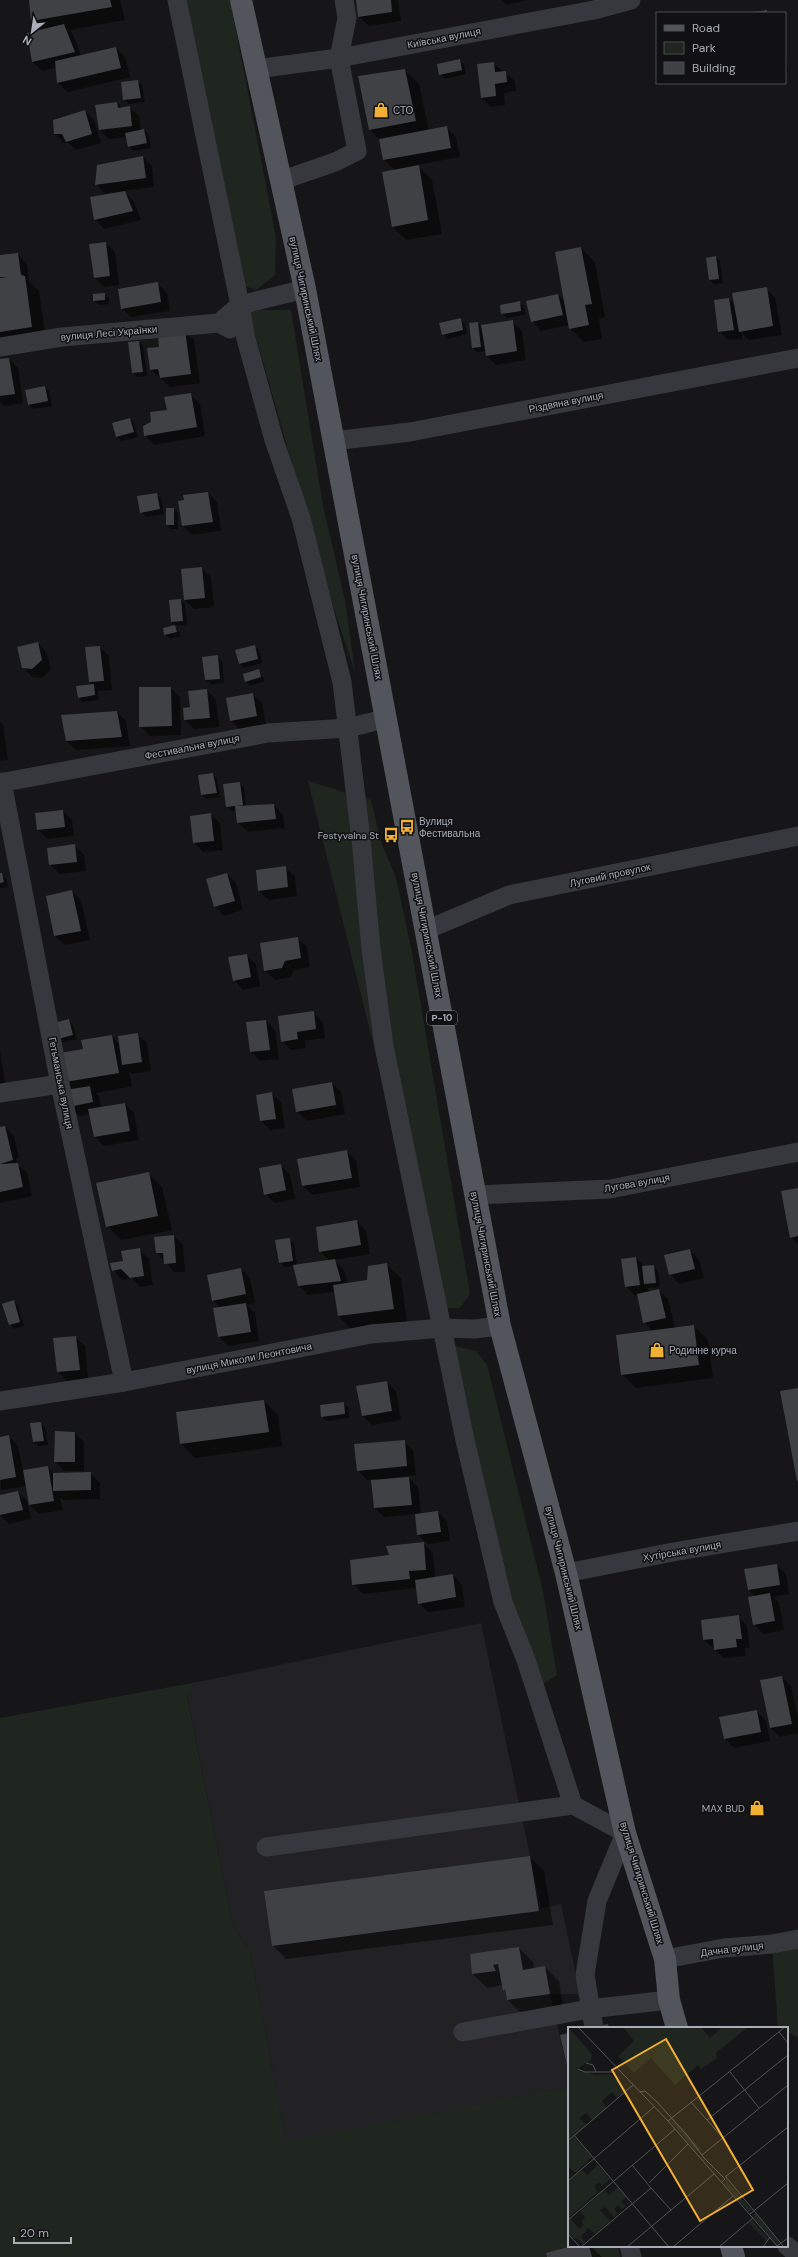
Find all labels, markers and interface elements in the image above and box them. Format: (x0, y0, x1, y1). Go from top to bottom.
north arrow (12, 12, 52, 52)
legend (656, 12, 786, 84)
text: Road (692, 20, 720, 36)
street label: Київська вулиця (406, 24, 482, 52)
text: N (20, 33, 34, 49)
text: Park (692, 40, 716, 56)
text: Building (692, 60, 736, 76)
shop icon: СТО (372, 101, 390, 119)
place label: СТО (393, 104, 414, 117)
street label: вулиця Чигиринський Шлях (286, 235, 326, 363)
street label: вулиця Лесі Українки (60, 322, 158, 344)
street label: Різдвяна вулиця (528, 388, 604, 416)
street label: вулиця Чигиринський Шлях (348, 553, 386, 681)
street label: Фестивальна вулиця (143, 731, 241, 763)
place label: Вулиця Фестивальна (419, 815, 481, 840)
bus stop icon: Вулиця Фестивальна (398, 818, 416, 836)
bus stop icon: Festyvalna St (382, 826, 400, 844)
place label: Festyvalna St (318, 829, 379, 842)
street label: Луговий провулок (568, 860, 652, 890)
street label: вулиця Чигиринський Шлях (408, 871, 446, 999)
road number: Р-10 (427, 1011, 457, 1025)
street label: Гетьманська вулиця (46, 1036, 76, 1130)
street label: Лугова вулиця (603, 1171, 671, 1195)
street label: вулиця Чигиринський Шлях (467, 1190, 505, 1318)
street label: вулиця Миколи Леонтовича (185, 1339, 313, 1377)
shop icon: Родинне курча (648, 1341, 666, 1359)
place label: Родинне курча (669, 1344, 737, 1357)
street label: вулиця Чигиринський Шлях (542, 1505, 586, 1631)
street label: Хутірська вулиця (642, 1538, 722, 1564)
shop icon: MAX BUD (748, 1799, 766, 1817)
place label: MAX BUD (702, 1802, 745, 1815)
street label: вулиця Чигиринський Шлях (617, 1820, 667, 1946)
street label: Дачна вулиця (700, 1939, 764, 1959)
inset map (568, 2027, 788, 2247)
scale bar (14, 2219, 71, 2245)
text: 20 m (20, 2225, 49, 2241)

